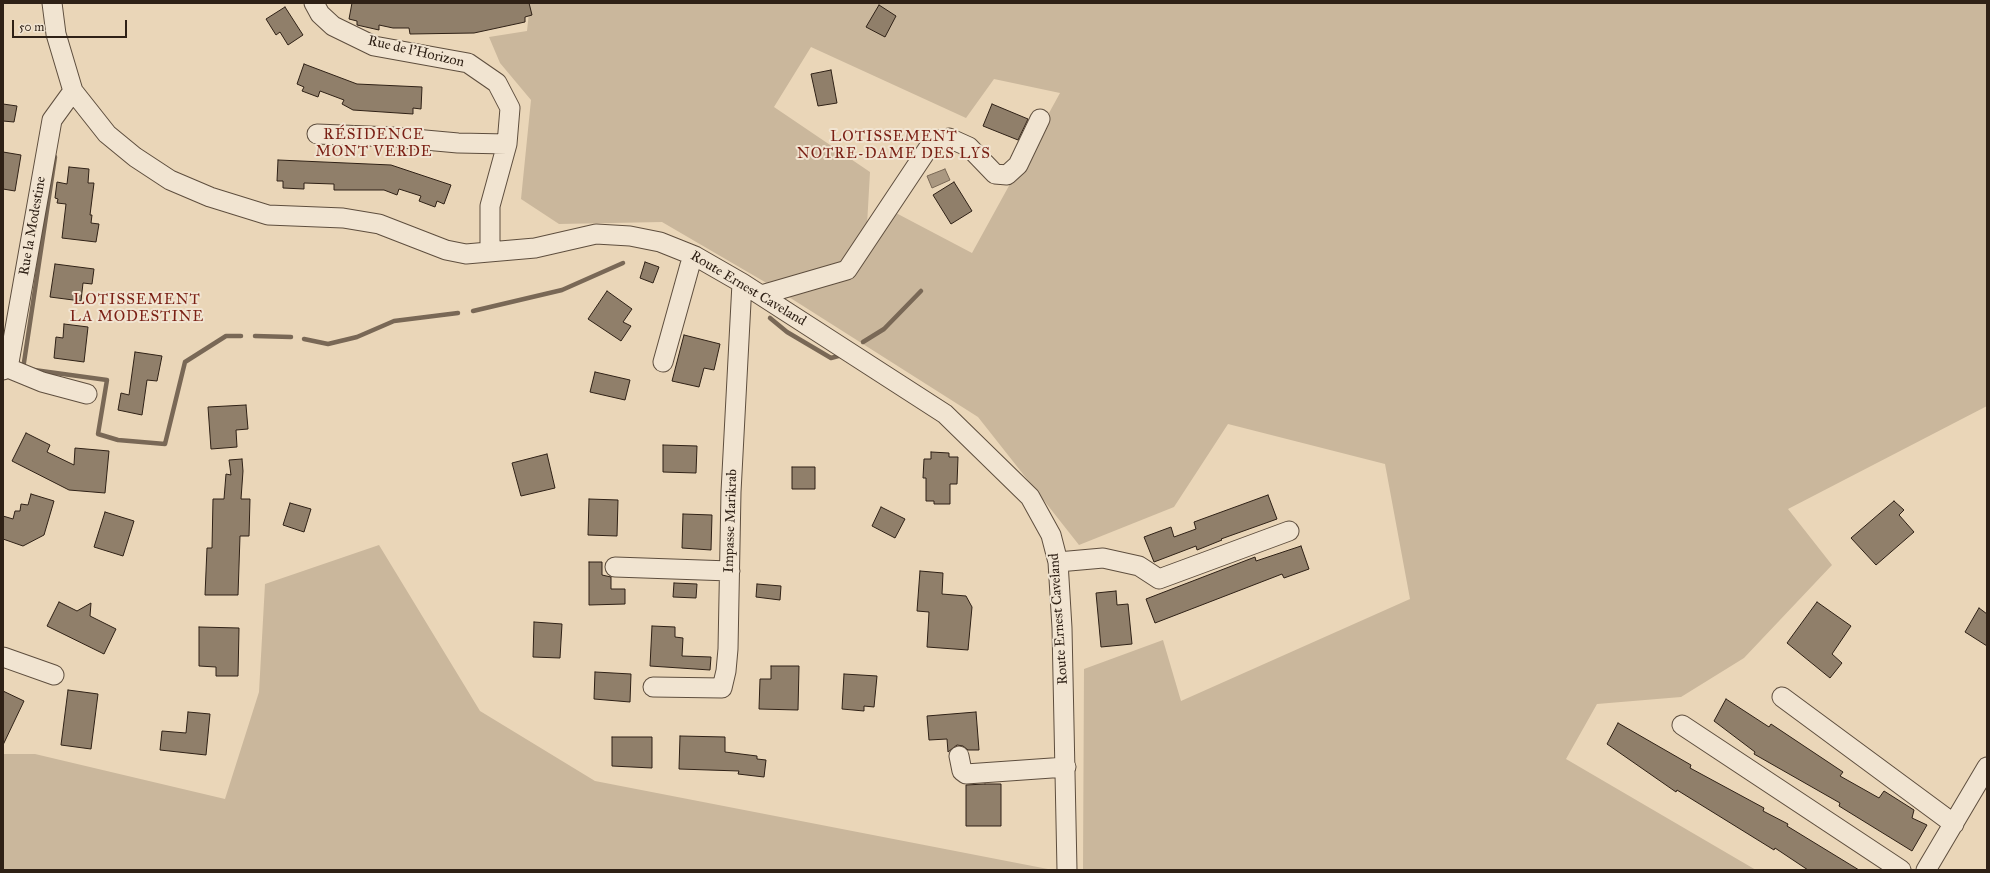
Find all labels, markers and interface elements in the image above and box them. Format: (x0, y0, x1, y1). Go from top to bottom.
scale bar (14, 12, 129, 38)
text: 50 m (19, 20, 44, 34)
street label: Rue de l'Horizon (366, 33, 466, 71)
district label: RÉSIDENCE MONT VERDE (316, 126, 432, 161)
district label: LOTISSEMENT NOTRE-DAME DES LYS (797, 128, 991, 163)
street label: Rue la Modestine (16, 175, 50, 277)
street label: Route Ernest Caveland (687, 248, 809, 330)
district label: LOTISSEMENT LA MODESTINE (70, 291, 204, 326)
street label: Impasse Marikrab (721, 469, 741, 573)
street label: Route Ernest Caveland (1046, 553, 1072, 685)

